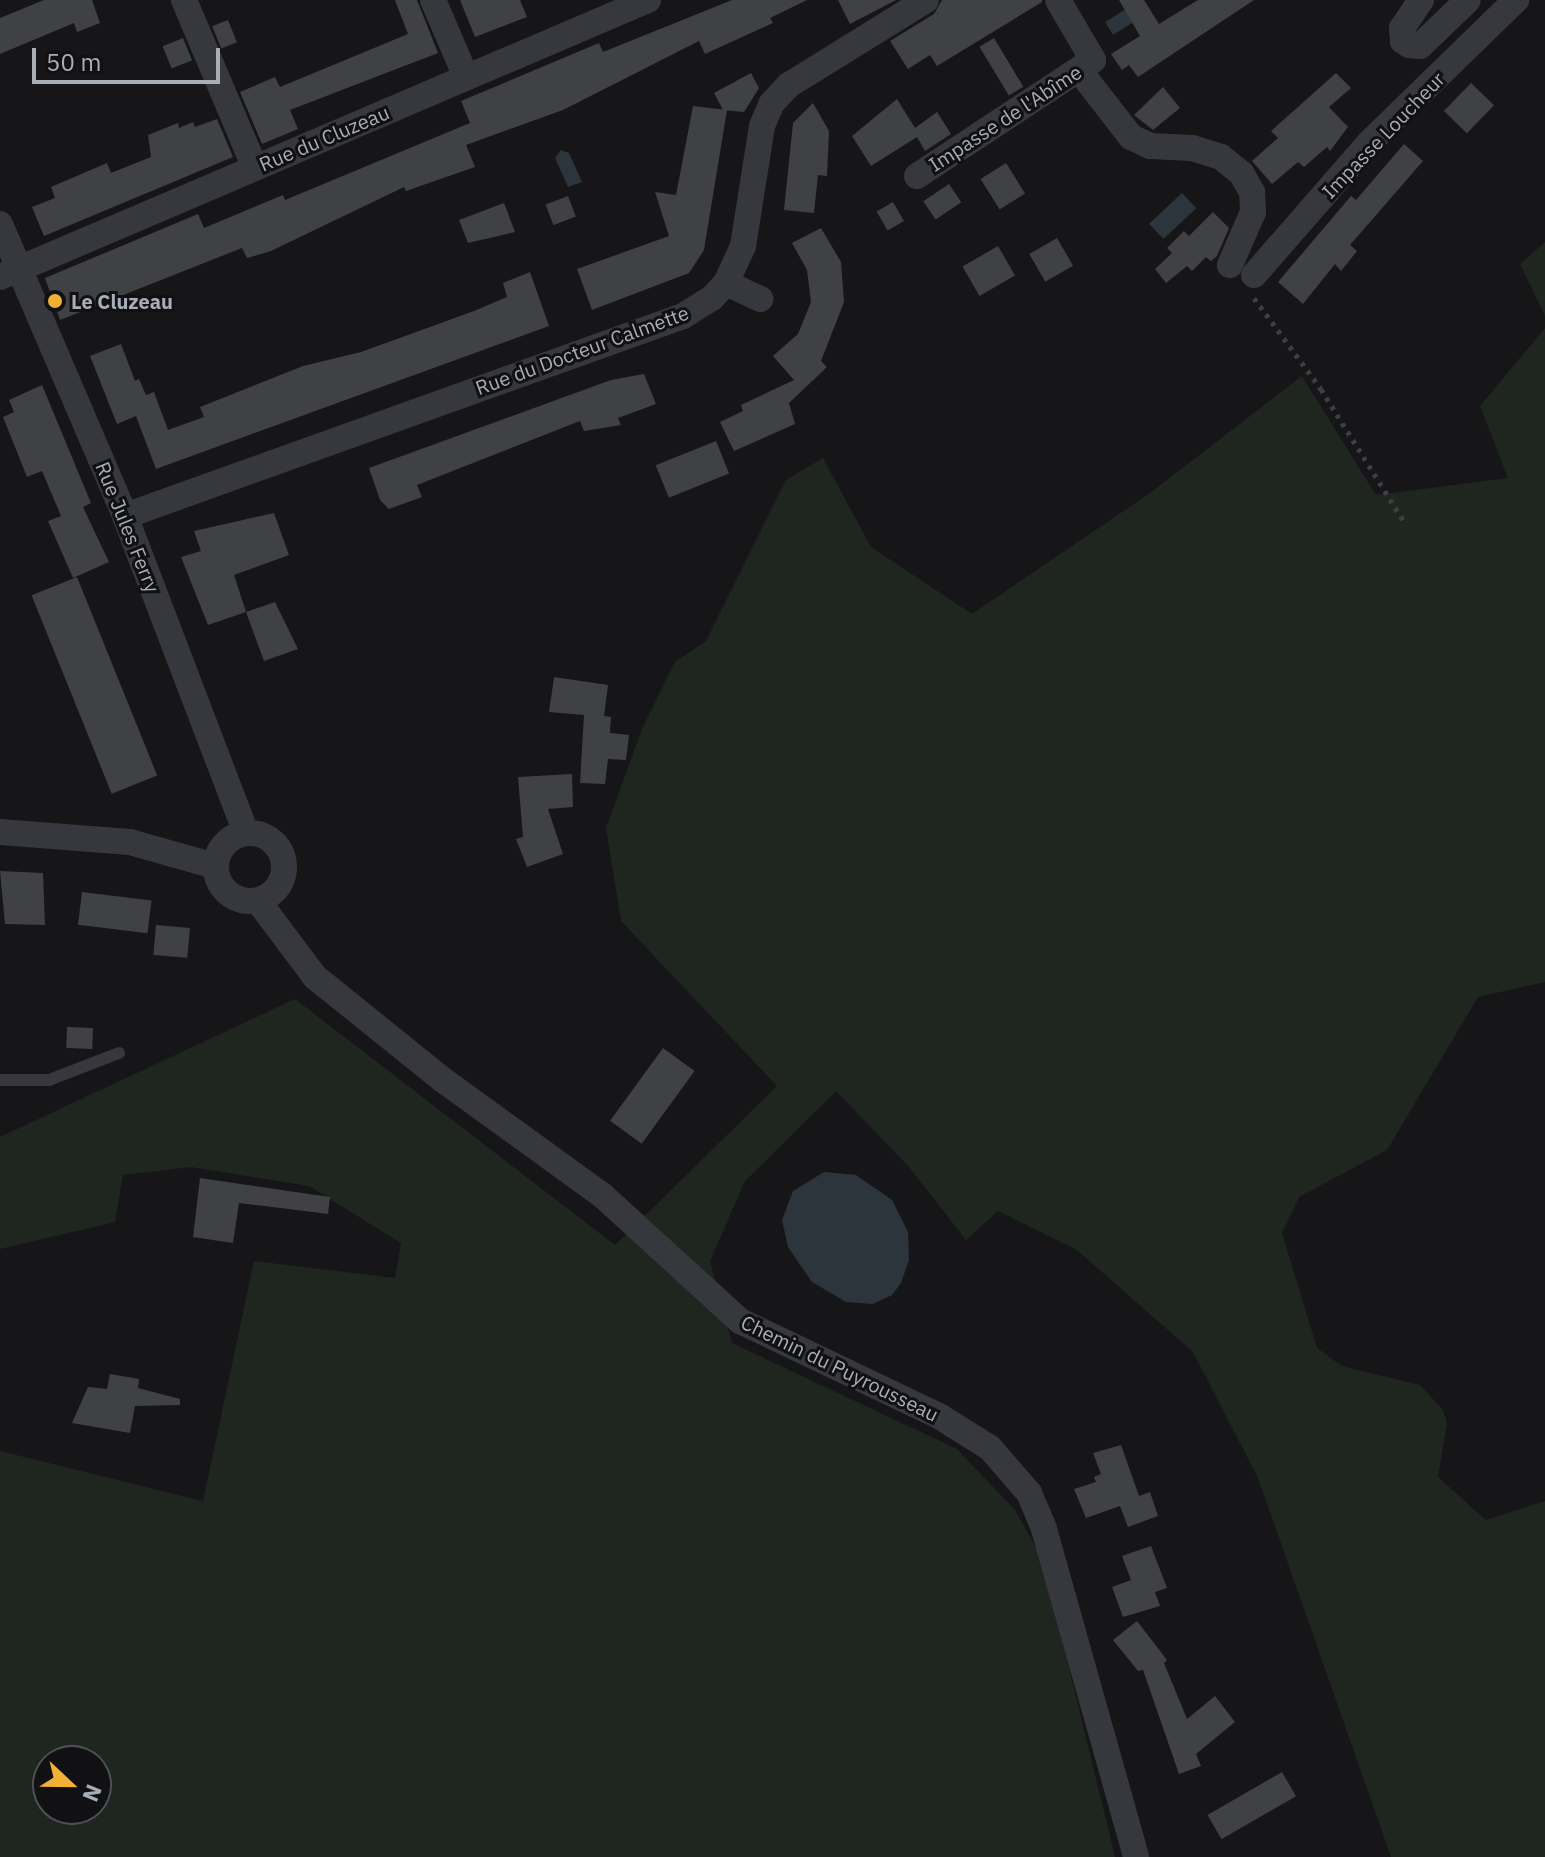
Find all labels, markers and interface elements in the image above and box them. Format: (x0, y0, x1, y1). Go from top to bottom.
scale bar (36, 32, 224, 82)
text: 50 m (46, 46, 101, 78)
street label: Impasse de l'Abîme (924, 60, 1086, 176)
street label: Impasse Loucheur (1317, 67, 1449, 203)
street label: Rue du Cluzeau (255, 100, 393, 176)
place label: Le Cluzeau (71, 289, 173, 313)
marker: Le Cluzeau (46, 292, 64, 310)
street label: Rue du Docteur Calmette (472, 300, 692, 400)
street label: Rue Jules Ferry (91, 458, 165, 596)
street label: Chemin du Puyrousseau (737, 1310, 943, 1426)
north arrow (32, 1745, 112, 1825)
text: N (76, 1781, 109, 1806)

